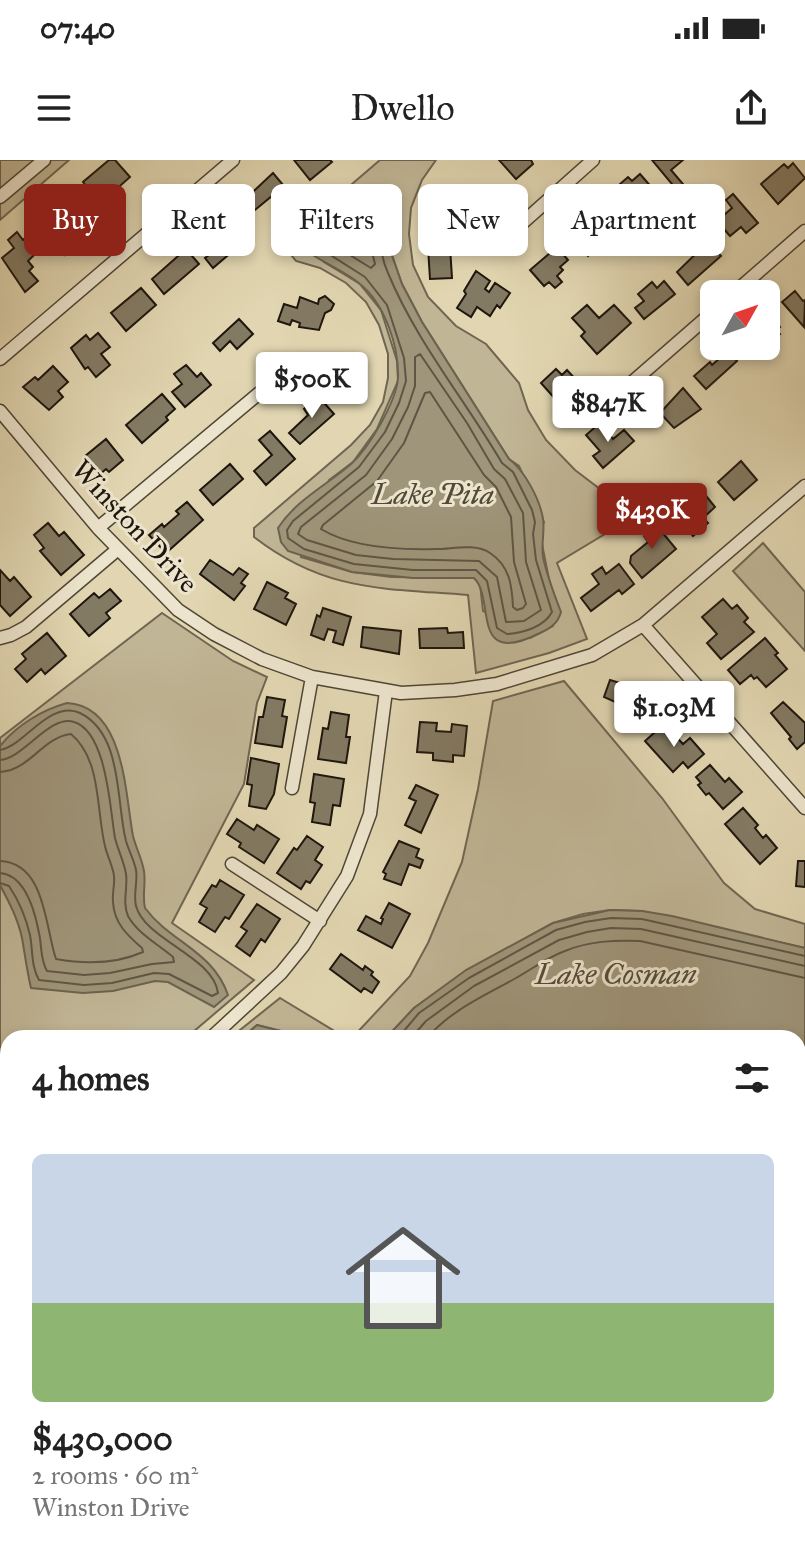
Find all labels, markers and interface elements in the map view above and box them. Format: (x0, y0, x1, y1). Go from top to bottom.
text: 07:40 (40, 10, 115, 46)
icon: menu (32, 86, 76, 130)
text: Dwello (350, 86, 455, 130)
icon: share (729, 86, 773, 130)
chip: Buy (24, 184, 126, 256)
chip: Rent (142, 184, 255, 256)
chip: Filters (271, 184, 402, 256)
chip: New (418, 184, 528, 256)
chip: Apartment (544, 184, 725, 256)
north arrow (700, 280, 780, 360)
map controls (700, 280, 780, 360)
pin: $500K (256, 352, 368, 420)
text: $500K (274, 362, 350, 394)
pin: $847K (552, 376, 664, 444)
text: $847K (570, 386, 646, 418)
street label: Winston Drive (64, 452, 206, 600)
water label: Lake Pita (370, 476, 494, 512)
pin: $430K (596, 483, 708, 551)
text: $430K (615, 493, 689, 525)
pin: $1.03M (609, 681, 739, 749)
text: $1.03M (632, 691, 716, 723)
water label: Lake Cosman (533, 956, 697, 992)
icon: filters (730, 1056, 774, 1100)
text: 4 homes (32, 1058, 149, 1099)
icon: home (331, 1206, 475, 1350)
text: $430,000 (32, 1418, 173, 1459)
text: 2 rooms · 60 m² (32, 1459, 198, 1491)
text: Winston Drive (32, 1491, 190, 1523)

